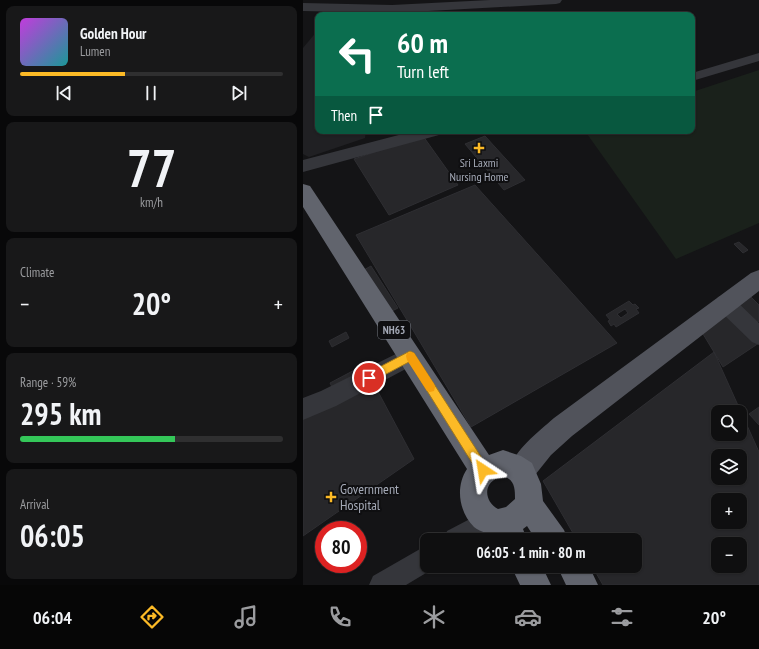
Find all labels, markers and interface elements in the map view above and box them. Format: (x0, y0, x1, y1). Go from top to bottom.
text: Golden Hour (80, 24, 147, 43)
text: 60 m (397, 24, 448, 61)
icon: left (331, 28, 383, 80)
text: Lumen (80, 43, 110, 60)
text: Turn left (397, 60, 449, 83)
icon: previous (53, 82, 75, 104)
icon: pause (140, 82, 162, 104)
icon: next (228, 82, 250, 104)
icon: arrive (365, 104, 387, 126)
text: Then (331, 106, 357, 125)
text: 77 (127, 134, 176, 201)
marker: Sri Laxmi Nursing Home (473, 142, 485, 154)
place label: Sri Laxmi Nursing Home (450, 155, 509, 184)
text: km/h (140, 194, 163, 211)
text: Climate (20, 264, 54, 281)
text: 20° (132, 284, 171, 323)
text: − (20, 290, 29, 318)
text: + (274, 290, 283, 318)
road number: NH63 (378, 321, 410, 339)
pin (352, 361, 386, 395)
icon: arrive (358, 367, 380, 389)
text: Range · 59% (20, 374, 76, 391)
text: 295 km (20, 394, 101, 433)
map controls (711, 405, 747, 573)
button: search (711, 405, 747, 441)
position arrow (462, 449, 504, 491)
button: layers (711, 449, 747, 485)
place label: Government Hospital (340, 480, 399, 514)
marker: Government Hospital (325, 491, 337, 503)
button: + (711, 493, 747, 529)
text: Arrival (20, 496, 49, 513)
text: 06:05 (20, 516, 85, 555)
speed limit sign: 80 (315, 521, 367, 573)
button: − (711, 537, 747, 573)
text: 06:05 · 1 min · 80 m (477, 543, 585, 562)
icon: directions (138, 603, 166, 631)
icon: music (232, 603, 260, 631)
icon: phone (326, 603, 354, 631)
icon: climate (420, 603, 448, 631)
icon: car (514, 603, 542, 631)
icon: filters (608, 603, 636, 631)
text: 06:04 (33, 606, 72, 629)
text: 20° (702, 606, 726, 629)

